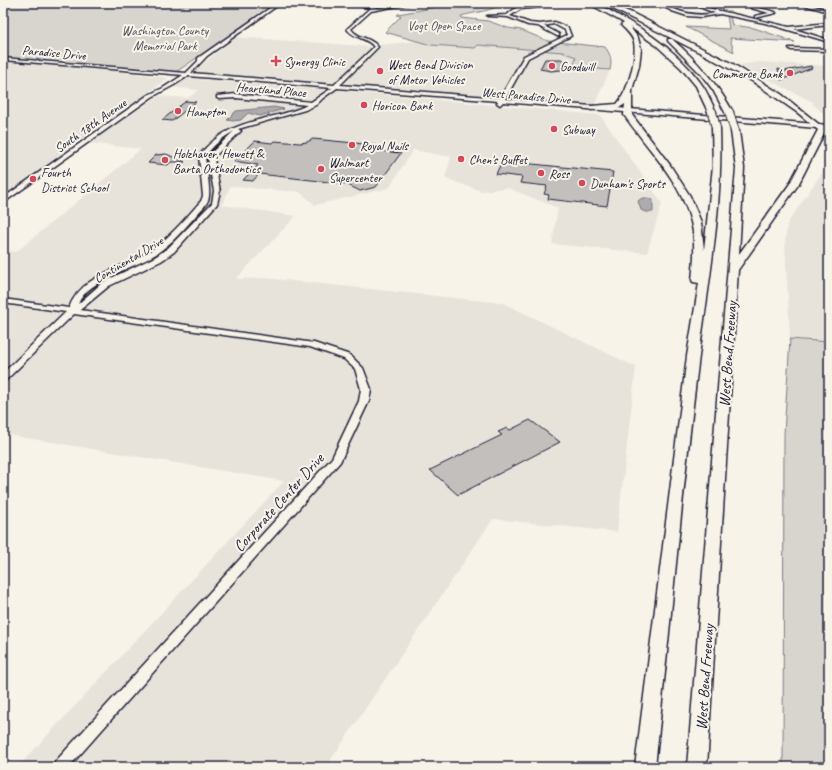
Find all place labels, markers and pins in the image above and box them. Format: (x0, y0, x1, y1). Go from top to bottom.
place label: Synergy Clinic (284, 54, 346, 70)
marker: Synergy Clinic (271, 56, 281, 66)
place label: West Bend Division of Motor Vehicles (388, 57, 474, 88)
place label: Goodwill (560, 59, 597, 75)
marker: Goodwill (547, 61, 557, 71)
marker: West Bend Division of Motor Vehicles (375, 66, 385, 76)
place label: Commerce Bank (712, 66, 783, 82)
marker: Commerce Bank (785, 68, 795, 78)
place label: Horicon Bank (372, 98, 433, 114)
marker: Horicon Bank (359, 100, 369, 110)
place label: Hampton (186, 104, 227, 120)
marker: Hampton (173, 106, 183, 116)
place label: Subway (562, 122, 596, 138)
marker: Subway (549, 124, 559, 134)
place label: Royal Nails (360, 138, 410, 154)
marker: Royal Nails (347, 140, 357, 150)
place label: Holzhauer, Hewett & Barta Orthodontics (173, 146, 265, 177)
place label: Chen's Buffet (469, 152, 529, 168)
marker: Chen's Buffet (456, 154, 466, 164)
marker: Holzhauer, Hewett & Barta Orthodontics (160, 155, 170, 165)
place label: Walmart Supercenter (329, 155, 383, 186)
marker: Walmart Supercenter (316, 164, 326, 174)
place label: Fourth District School (41, 165, 110, 196)
place label: Ross (549, 166, 571, 182)
marker: Ross (536, 168, 546, 178)
marker: Fourth District School (28, 174, 38, 184)
place label: Dunham's Sports (590, 176, 666, 192)
marker: Dunham's Sports (577, 178, 587, 188)

